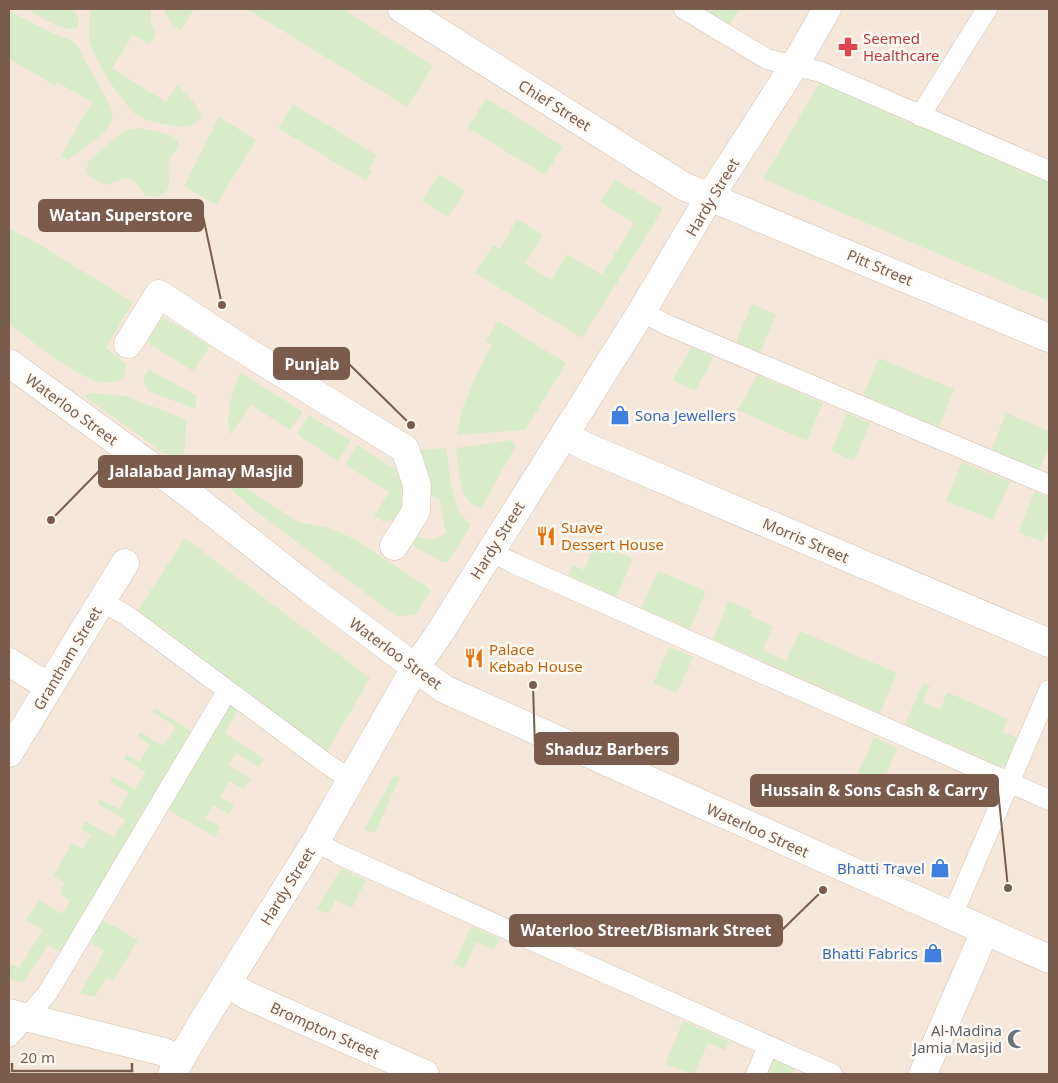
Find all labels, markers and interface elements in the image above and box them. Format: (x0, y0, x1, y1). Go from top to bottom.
place label: Seemed Healthcare (863, 28, 940, 65)
pharmacy icon: Seemed Healthcare (837, 36, 859, 58)
street label: Chief Street (515, 75, 596, 136)
street label: Hardy Street (681, 154, 744, 240)
callout: Watan Superstore (39, 200, 203, 231)
text: Watan Superstore (49, 204, 193, 226)
street label: Pitt Street (844, 244, 916, 290)
callout: Punjab (274, 348, 349, 379)
text: Punjab (284, 353, 340, 375)
street label: Waterloo Street (22, 369, 123, 450)
shop icon: Sona Jewellers (609, 404, 631, 426)
place label: Sona Jewellers (635, 405, 736, 425)
callout: Jalalabad Jamay Masjid (99, 456, 302, 487)
text: Jalalabad Jamay Masjid (107, 460, 293, 482)
street label: Hardy Street (465, 497, 529, 583)
street label: Morris Street (760, 513, 853, 567)
place label: Suave Dessert House (561, 517, 664, 554)
restaurant icon: Suave Dessert House (535, 525, 557, 547)
street label: Grantham Street (28, 602, 106, 713)
street label: Waterloo Street (346, 613, 447, 694)
place label: Palace Kebab House (489, 639, 583, 676)
restaurant icon: Palace Kebab House (463, 647, 485, 669)
callout: Shaduz Barbers (535, 733, 678, 764)
text: Shaduz Barbers (545, 738, 669, 760)
callout: Hussain & Sons Cash & Carry (751, 775, 998, 806)
text: Hussain & Sons Cash & Carry (760, 779, 988, 801)
street label: Waterloo Street (704, 799, 813, 862)
street label: Hardy Street (255, 843, 319, 929)
shop icon: Bhatti Travel (929, 857, 951, 879)
place label: Bhatti Travel (837, 858, 925, 878)
callout: Waterloo Street/Bismark Street (510, 915, 782, 946)
text: Waterloo Street/Bismark Street (520, 919, 772, 941)
shop icon: Bhatti Fabrics (922, 942, 944, 964)
place label: Bhatti Fabrics (822, 943, 918, 963)
street label: Brompton Street (267, 997, 383, 1063)
place label: Al-Madina Jamia Masjid (911, 1020, 1002, 1057)
mosque icon: Al-Madina Jamia Masjid (1006, 1028, 1028, 1050)
scale bar (12, 1040, 132, 1072)
text: 20 m (20, 1047, 55, 1067)

